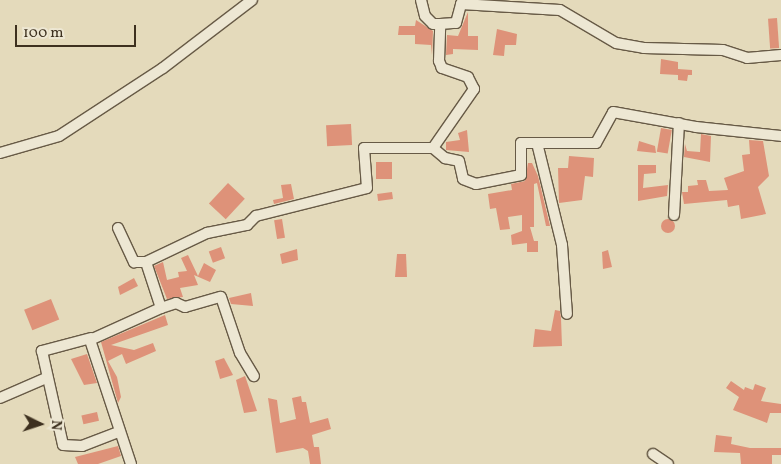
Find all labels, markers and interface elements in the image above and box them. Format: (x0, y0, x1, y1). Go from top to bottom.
scale bar (18, 15, 139, 47)
text: 100 m (23, 23, 63, 44)
north arrow (15, 399, 65, 449)
text: N (46, 419, 65, 431)

